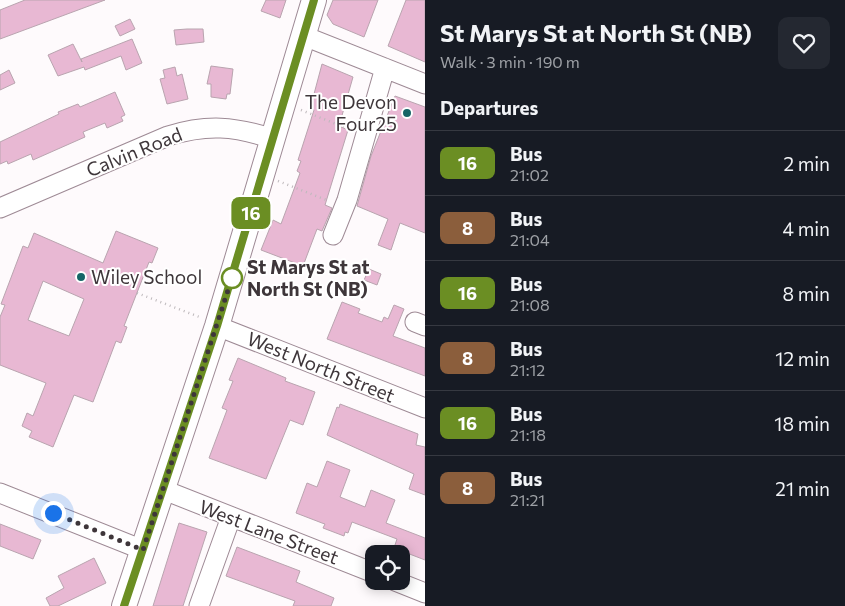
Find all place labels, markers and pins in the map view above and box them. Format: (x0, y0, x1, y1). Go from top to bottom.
place label: The Devon Four25 (305, 90, 397, 135)
marker: The Devon Four25 (401, 107, 413, 119)
place label: St Marys St at North St (NB) (247, 255, 369, 300)
place label: Wiley School (91, 265, 202, 288)
marker: St Marys St at North St (NB) (221, 267, 243, 289)
marker: Wiley School (75, 271, 87, 283)

